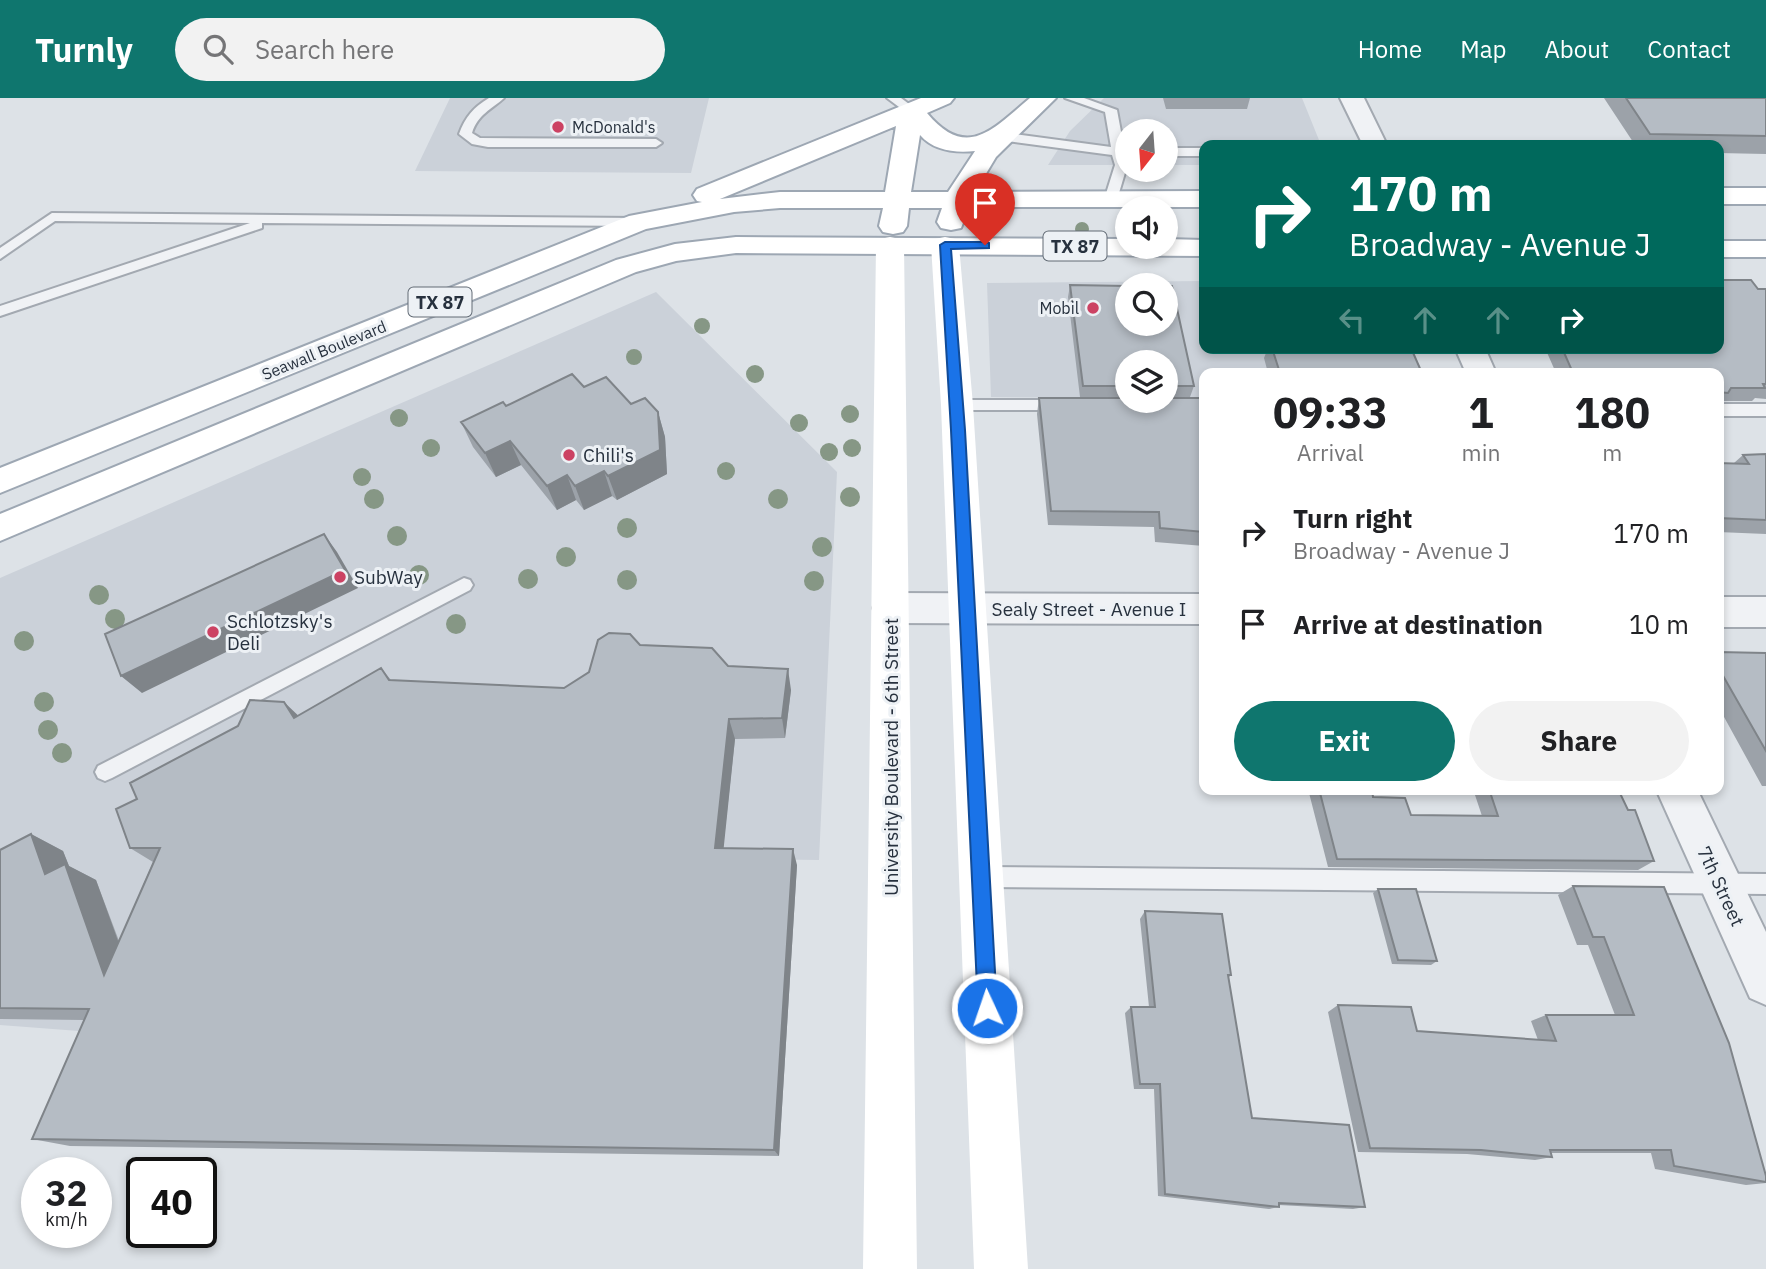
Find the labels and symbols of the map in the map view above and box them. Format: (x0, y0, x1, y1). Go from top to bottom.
place label: McDonald's (572, 117, 656, 137)
marker: McDonald's (550, 119, 566, 135)
north arrow (1115, 119, 1178, 182)
pin (955, 173, 1015, 245)
road number: TX 87 (1044, 232, 1106, 260)
road number: TX 87 (408, 288, 472, 316)
place label: Mobil (1039, 298, 1079, 318)
marker: Mobil (1085, 300, 1101, 316)
street label: Seawall Boulevard (259, 316, 389, 384)
place label: Chili's (583, 443, 634, 467)
marker: Chili's (561, 447, 577, 463)
place label: SubWay (354, 565, 423, 589)
marker: SubWay (332, 569, 348, 585)
street label: Sealy Street - Avenue I (992, 597, 1186, 621)
place label: Schlotzsky's Deli (227, 609, 333, 655)
street label: University Boulevard - 6th Street (879, 618, 903, 896)
marker: Schlotzsky's Deli (205, 624, 221, 640)
street label: 7th Street (1692, 842, 1750, 930)
position arrow (950, 971, 1024, 1045)
speed limit sign: 40 (126, 1157, 217, 1248)

